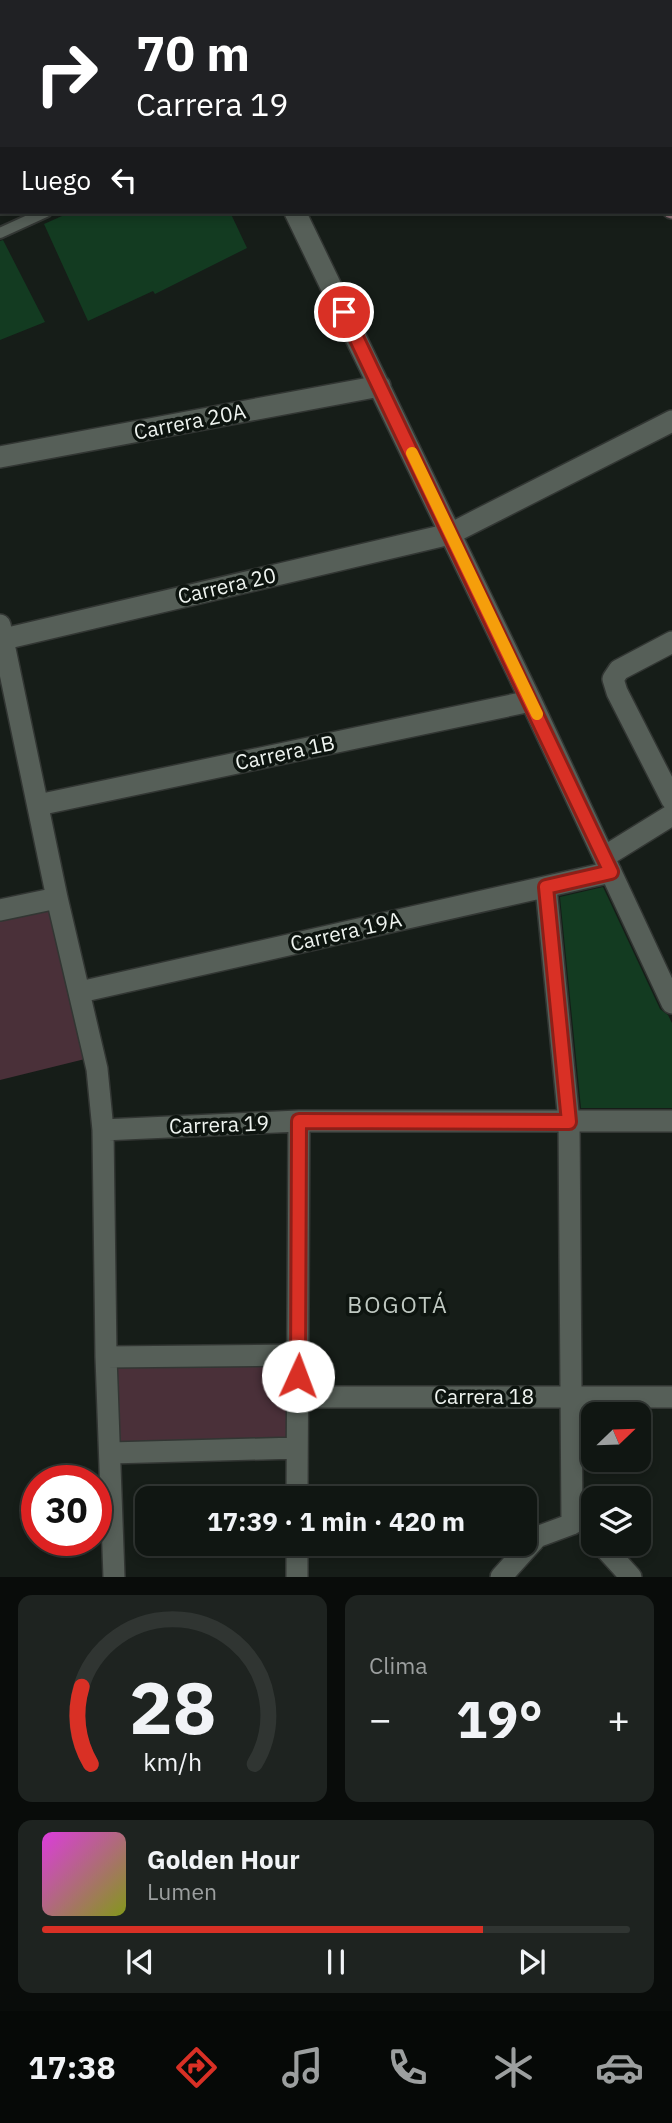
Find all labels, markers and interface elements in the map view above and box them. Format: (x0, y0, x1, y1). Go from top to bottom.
text: 70 m (136, 21, 250, 84)
icon: right (21, 28, 112, 119)
text: Carrera 19 (136, 83, 289, 125)
icon: left (105, 161, 143, 199)
text: Luego (21, 163, 91, 197)
pin (314, 282, 374, 342)
icon: arrive (325, 293, 363, 331)
street label: Carrera 20A (131, 396, 248, 446)
street label: Carrera 20 (175, 560, 279, 610)
street label: Carrera 1B (232, 728, 337, 776)
street label: Carrera 19A (287, 905, 404, 957)
street label: Carrera 19 (168, 1108, 269, 1140)
district label: BOGOTÁ (347, 1289, 449, 1319)
position arrow (261, 1339, 335, 1413)
street label: Carrera 18 (434, 1382, 534, 1410)
north arrow (581, 1402, 651, 1472)
map controls (581, 1402, 651, 1556)
speed limit sign: 30 (21, 1465, 112, 1556)
button: layers (581, 1486, 651, 1556)
text: 17:39 · 1 min · 420 m (207, 1504, 465, 1538)
text: Clima (369, 1650, 428, 1680)
text: 28 (129, 1660, 216, 1755)
text: 19° (456, 1685, 543, 1752)
text: − (369, 1694, 392, 1743)
text: + (607, 1694, 630, 1743)
text: km/h (143, 1745, 202, 1778)
text: Golden Hour (147, 1842, 300, 1876)
text: Lumen (147, 1876, 217, 1906)
icon: previous (121, 1943, 159, 1981)
icon: pause (317, 1943, 355, 1981)
icon: next (513, 1943, 551, 1981)
icon: directions (172, 2043, 221, 2092)
icon: music (278, 2043, 327, 2092)
icon: phone (383, 2043, 432, 2092)
icon: climate (489, 2043, 538, 2092)
icon: car (595, 2043, 644, 2092)
text: 17:38 (28, 2046, 116, 2088)

